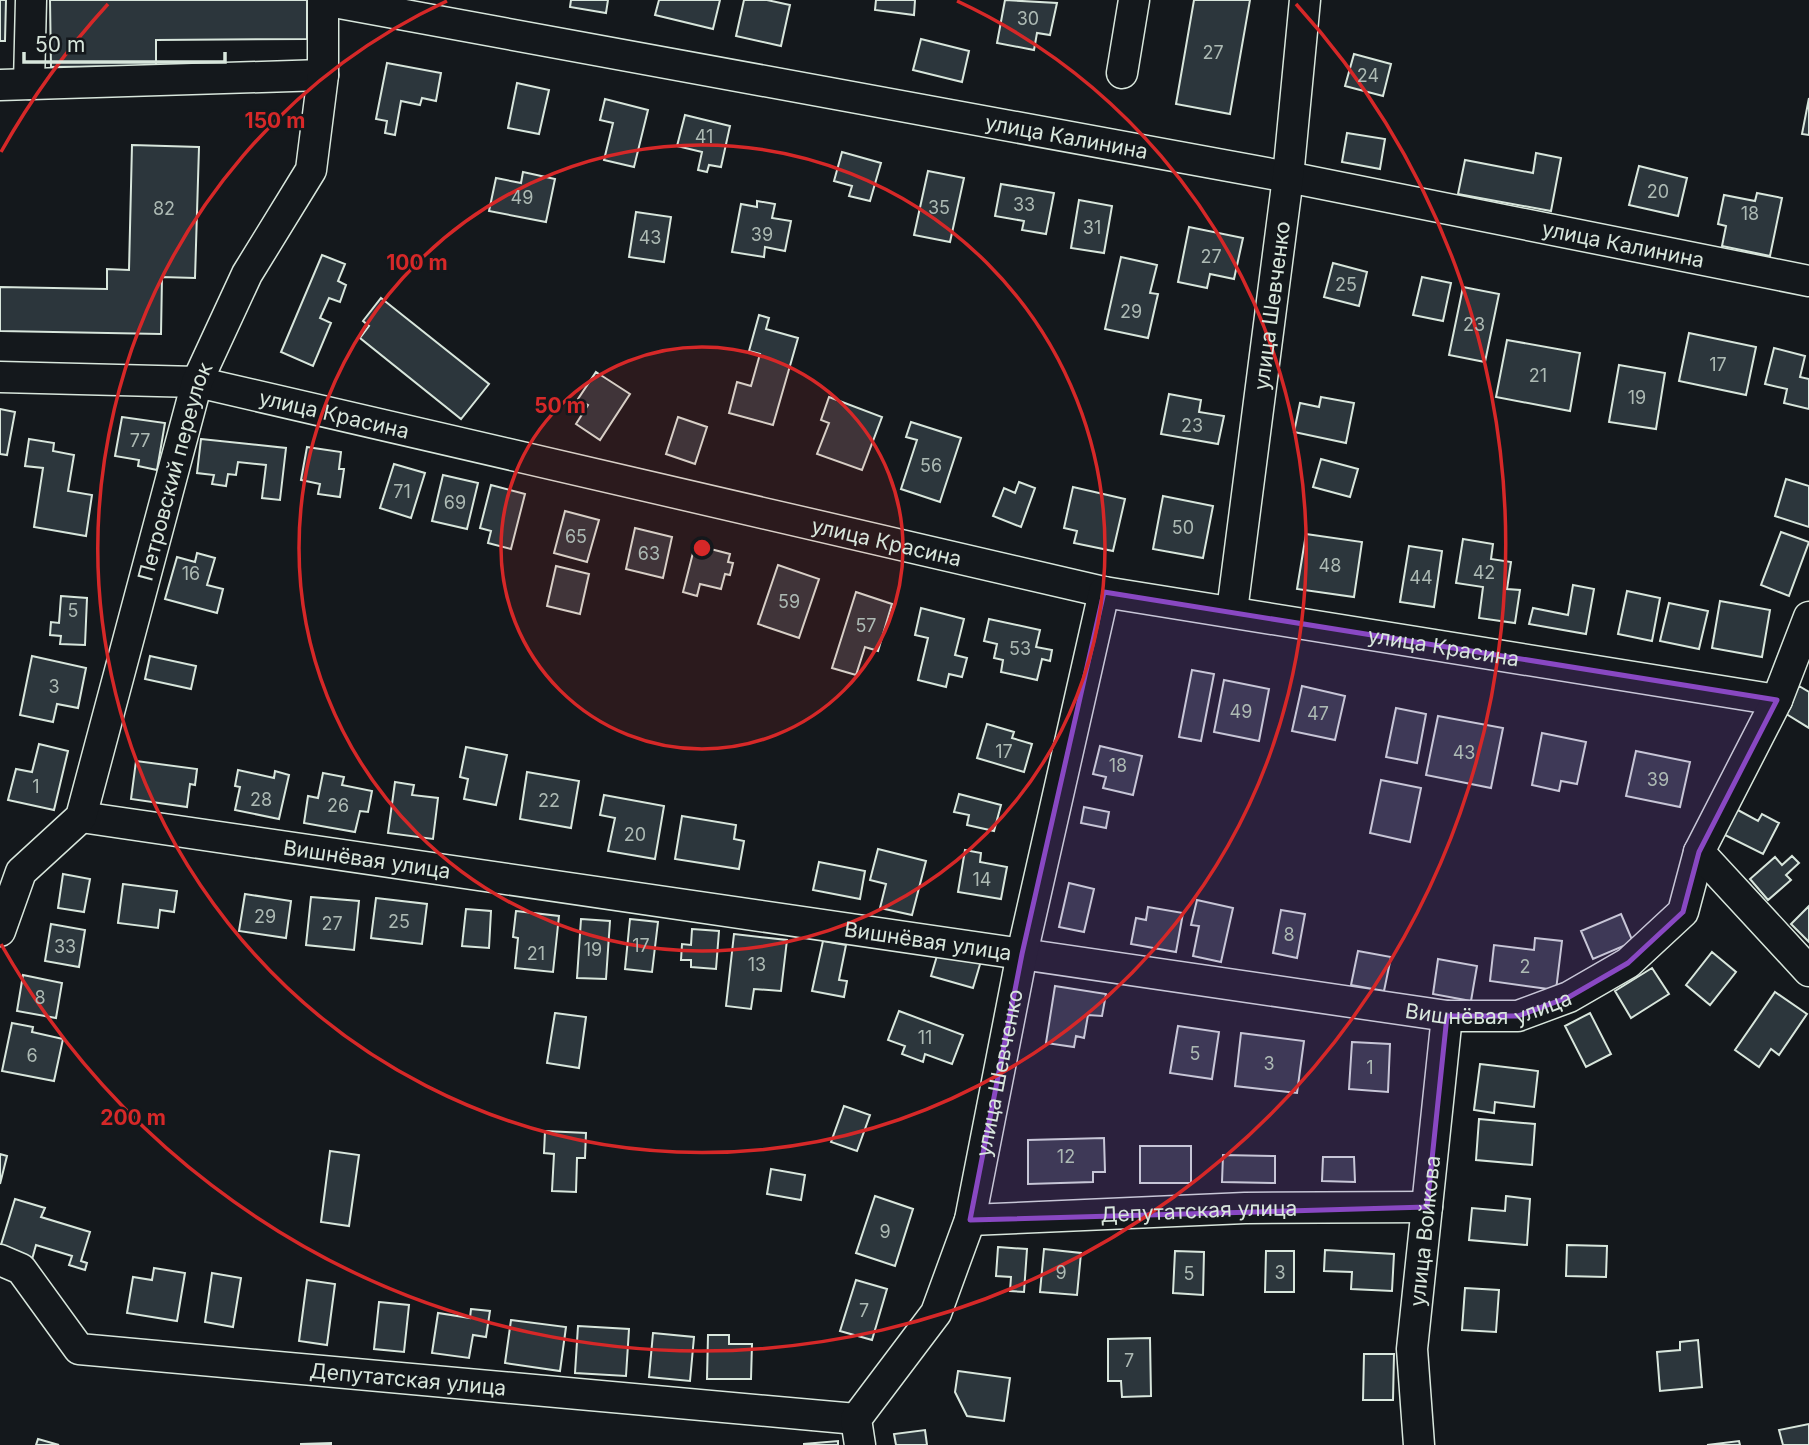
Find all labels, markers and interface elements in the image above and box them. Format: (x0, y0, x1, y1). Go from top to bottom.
house number: 30 (1017, 8, 1039, 29)
scale bar (24, 21, 226, 65)
text: 50 m (35, 32, 85, 57)
house number: 27 (1202, 42, 1224, 63)
house number: 24 (1357, 65, 1379, 86)
text: 150 m (245, 108, 305, 133)
street label: улица Калинина (983, 109, 1150, 164)
house number: 41 (695, 126, 713, 147)
house number: 20 (1647, 181, 1669, 202)
house number: 49 (511, 187, 533, 208)
house number: 33 (1013, 194, 1035, 215)
house number: 35 (928, 197, 950, 218)
house number: 82 (153, 198, 175, 219)
house number: 18 (1741, 203, 1759, 224)
street label: улица Калинина (1540, 216, 1707, 272)
house number: 31 (1083, 217, 1101, 238)
street label: улица Шевченко (1248, 220, 1295, 392)
house number: 39 (751, 224, 773, 245)
house number: 43 (639, 227, 661, 248)
house number: 27 (1200, 246, 1222, 267)
text: 100 m (386, 250, 448, 275)
house number: 25 (1335, 274, 1357, 295)
house number: 29 (1120, 301, 1142, 322)
house number: 23 (1463, 314, 1485, 335)
house number: 17 (1709, 354, 1727, 375)
street label: Петровский переулок (132, 357, 217, 583)
house number: 21 (1529, 365, 1547, 386)
street label: улица Красина (257, 384, 412, 443)
house number: 19 (1628, 387, 1646, 408)
text: 50 m (534, 393, 586, 418)
house number: 23 (1181, 415, 1203, 436)
house number: 77 (130, 430, 150, 451)
house number: 56 (920, 455, 942, 476)
house number: 71 (393, 481, 411, 502)
house number: 69 (444, 492, 466, 513)
street label: улица Красина (809, 512, 964, 571)
house number: 50 (1172, 517, 1194, 538)
house number: 65 (565, 526, 587, 547)
centre of rings (690, 536, 714, 560)
house number: 63 (638, 543, 660, 564)
house number: 48 (1319, 555, 1341, 576)
house number: 42 (1473, 562, 1495, 583)
house number: 16 (182, 563, 200, 584)
house number: 44 (1409, 567, 1433, 588)
house number: 59 (778, 591, 800, 612)
house number: 5 (68, 600, 78, 621)
house number: 57 (855, 615, 877, 636)
street label: улица Красина (1366, 622, 1521, 671)
house number: 53 (1009, 638, 1031, 659)
house number: 3 (48, 676, 60, 697)
house number: 49 (1230, 701, 1252, 722)
house number: 47 (1307, 703, 1329, 724)
house number: 17 (995, 741, 1013, 762)
house number: 43 (1453, 742, 1475, 763)
house number: 18 (1109, 755, 1127, 776)
house number: 39 (1647, 769, 1669, 790)
house number: 1 (32, 776, 40, 797)
house number: 28 (250, 789, 272, 810)
house number: 22 (538, 790, 560, 811)
house number: 26 (327, 795, 349, 816)
house number: 20 (624, 824, 646, 845)
street label: Вишнёвая улица (282, 834, 452, 883)
house number: 14 (973, 869, 991, 890)
house number: 29 (254, 906, 276, 927)
house number: 25 (388, 911, 410, 932)
house number: 27 (321, 913, 343, 934)
street label: Вишнёвая улица (843, 916, 1014, 965)
house number: 8 (1283, 924, 1295, 945)
house number: 17 (632, 935, 650, 956)
house number: 33 (54, 936, 76, 957)
house number: 19 (584, 939, 602, 960)
house number: 21 (527, 943, 545, 964)
house number: 13 (748, 954, 766, 975)
house number: 2 (1520, 956, 1530, 977)
street label: Вишнёвая улица (1404, 985, 1575, 1029)
house number: 8 (34, 987, 46, 1008)
street label: улица Шевченко (970, 987, 1027, 1159)
house number: 11 (918, 1027, 932, 1048)
house number: 5 (1190, 1043, 1200, 1064)
house number: 6 (26, 1045, 38, 1066)
house number: 3 (1263, 1053, 1275, 1074)
house number: 1 (1366, 1057, 1374, 1078)
text: 200 m (100, 1105, 166, 1130)
house number: 12 (1057, 1146, 1075, 1167)
street label: улица Войкова (1404, 1154, 1445, 1308)
street label: Депутатская улица (1100, 1195, 1297, 1227)
house number: 9 (879, 1221, 891, 1242)
house number: 9 (1055, 1262, 1067, 1283)
house number: 3 (1274, 1262, 1286, 1283)
house number: 5 (1184, 1263, 1194, 1284)
house number: 7 (859, 1300, 869, 1321)
house number: 7 (1124, 1350, 1134, 1371)
street label: Депутатская улица (309, 1357, 507, 1400)

